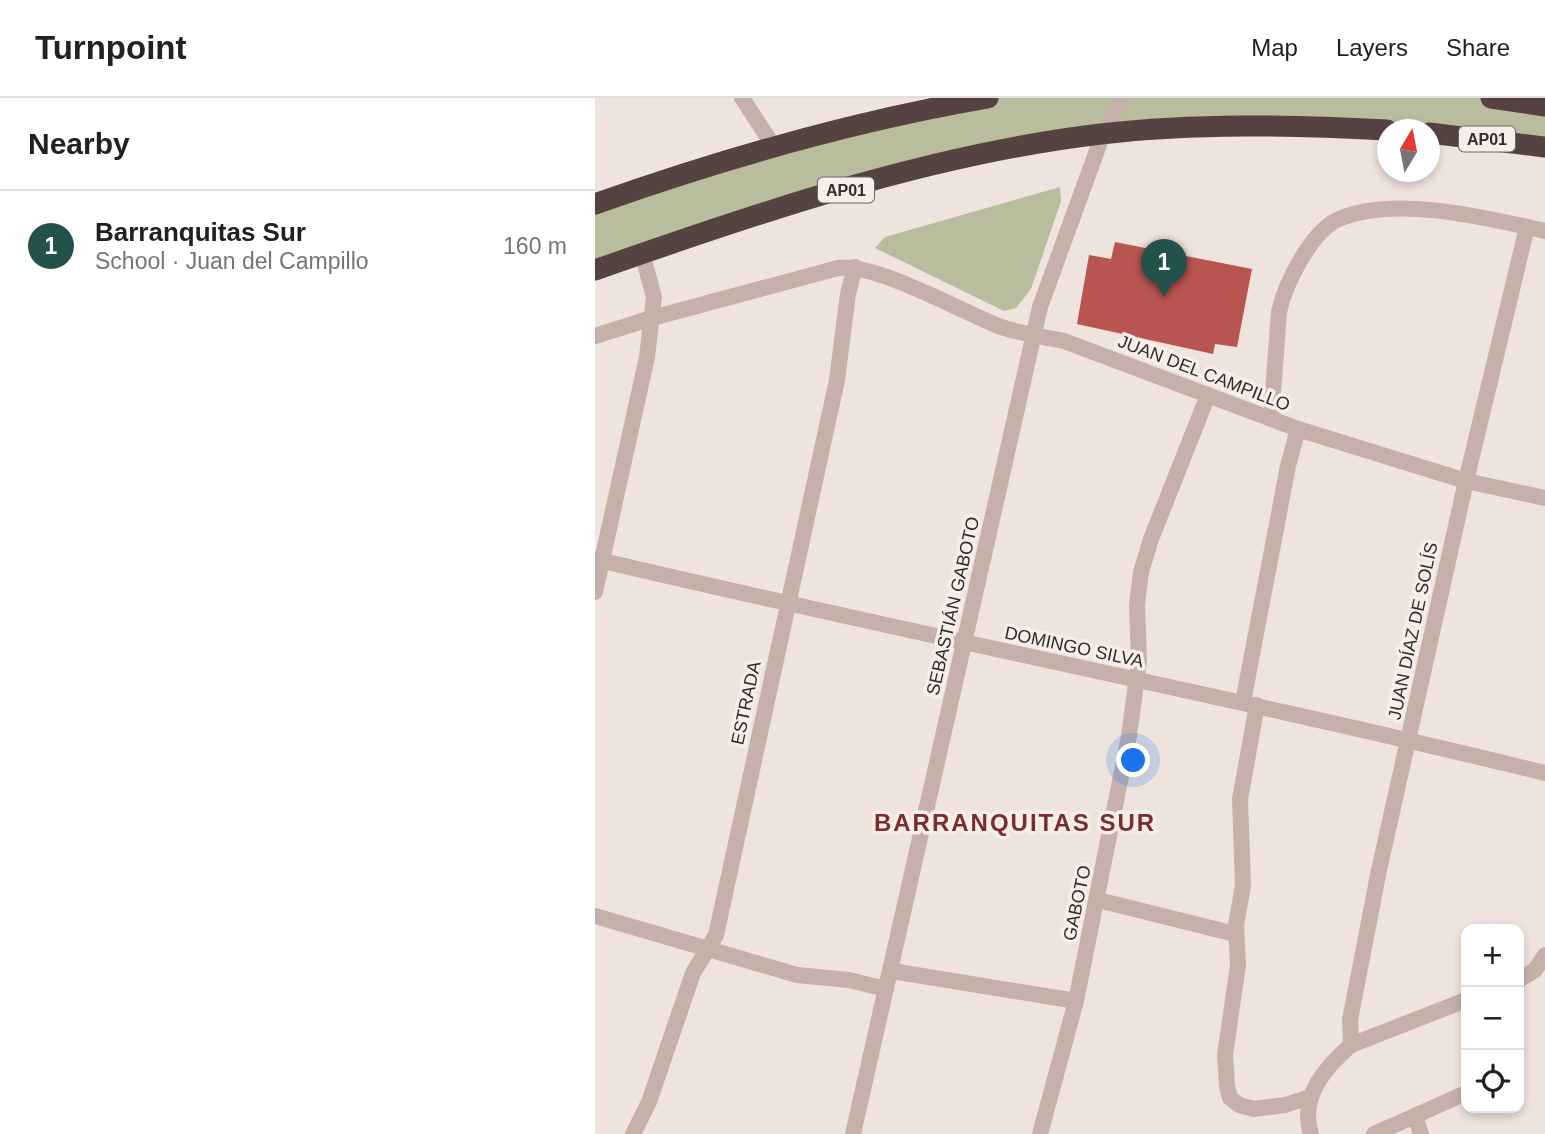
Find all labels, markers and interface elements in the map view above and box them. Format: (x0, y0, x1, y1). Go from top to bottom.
text: Turnpoint (35, 29, 187, 66)
text: Map (1251, 34, 1298, 61)
text: Layers (1336, 34, 1408, 61)
text: Share (1446, 34, 1510, 61)
north arrow (1377, 119, 1440, 182)
road number: AP01 (1459, 126, 1515, 152)
text: Nearby (28, 127, 130, 160)
road number: AP01 (818, 178, 874, 202)
text: Barranquitas Sur (95, 217, 306, 247)
text: 1 (45, 233, 57, 259)
text: 160 m (503, 233, 567, 259)
pin: 1 (1141, 239, 1187, 297)
text: School · Juan del Campillo (95, 248, 369, 274)
street label: JUAN DEL CAMPILLO (1115, 331, 1293, 415)
street label: SEBASTIÁN GABOTO (923, 515, 983, 697)
street label: JUAN DÍAZ DE SOLÍS (1384, 540, 1442, 722)
street label: DOMINGO SILVA (1003, 623, 1145, 671)
street label: ESTRADA (727, 659, 765, 747)
your location (1116, 743, 1150, 777)
district label: BARRANQUITAS SUR (874, 809, 1156, 836)
street label: GABOTO (1059, 863, 1095, 943)
map controls (1461, 924, 1524, 1113)
button: + (1461, 924, 1524, 987)
button: − (1461, 987, 1524, 1050)
button: locate (1461, 1050, 1524, 1113)

